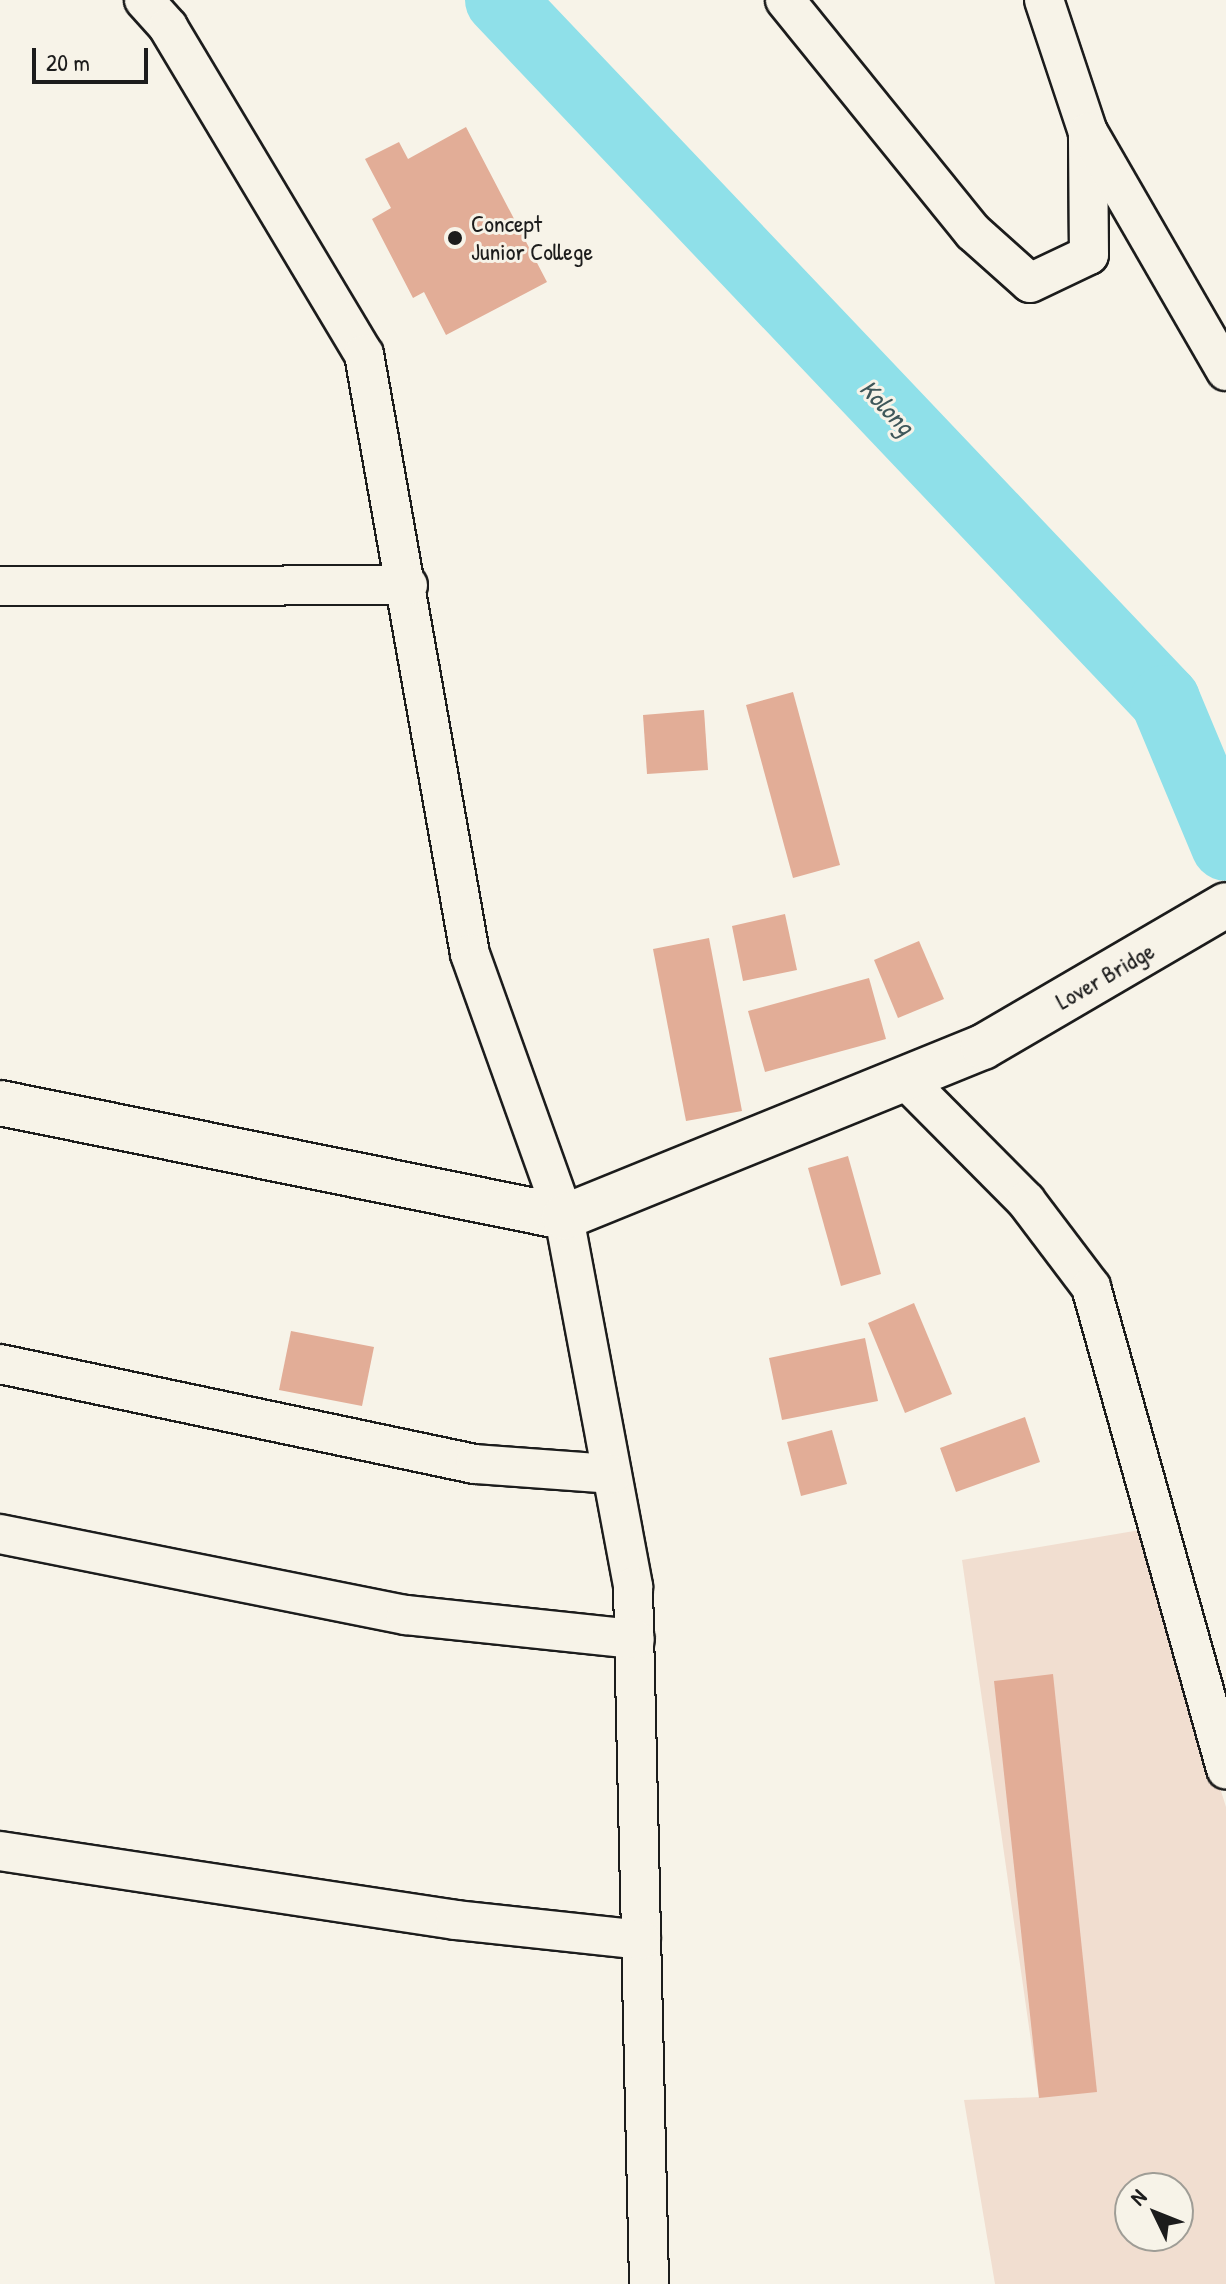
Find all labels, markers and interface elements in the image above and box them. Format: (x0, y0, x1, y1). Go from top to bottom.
scale bar (36, 32, 152, 82)
text: 20 m (46, 46, 90, 78)
place label: Concept Junior College (471, 210, 593, 266)
marker: Concept Junior College (446, 229, 464, 247)
water label: Kolong (853, 373, 921, 441)
street label: Lover Bridge (1051, 936, 1159, 1016)
north arrow (1114, 2172, 1194, 2252)
text: N (1123, 2182, 1153, 2212)

